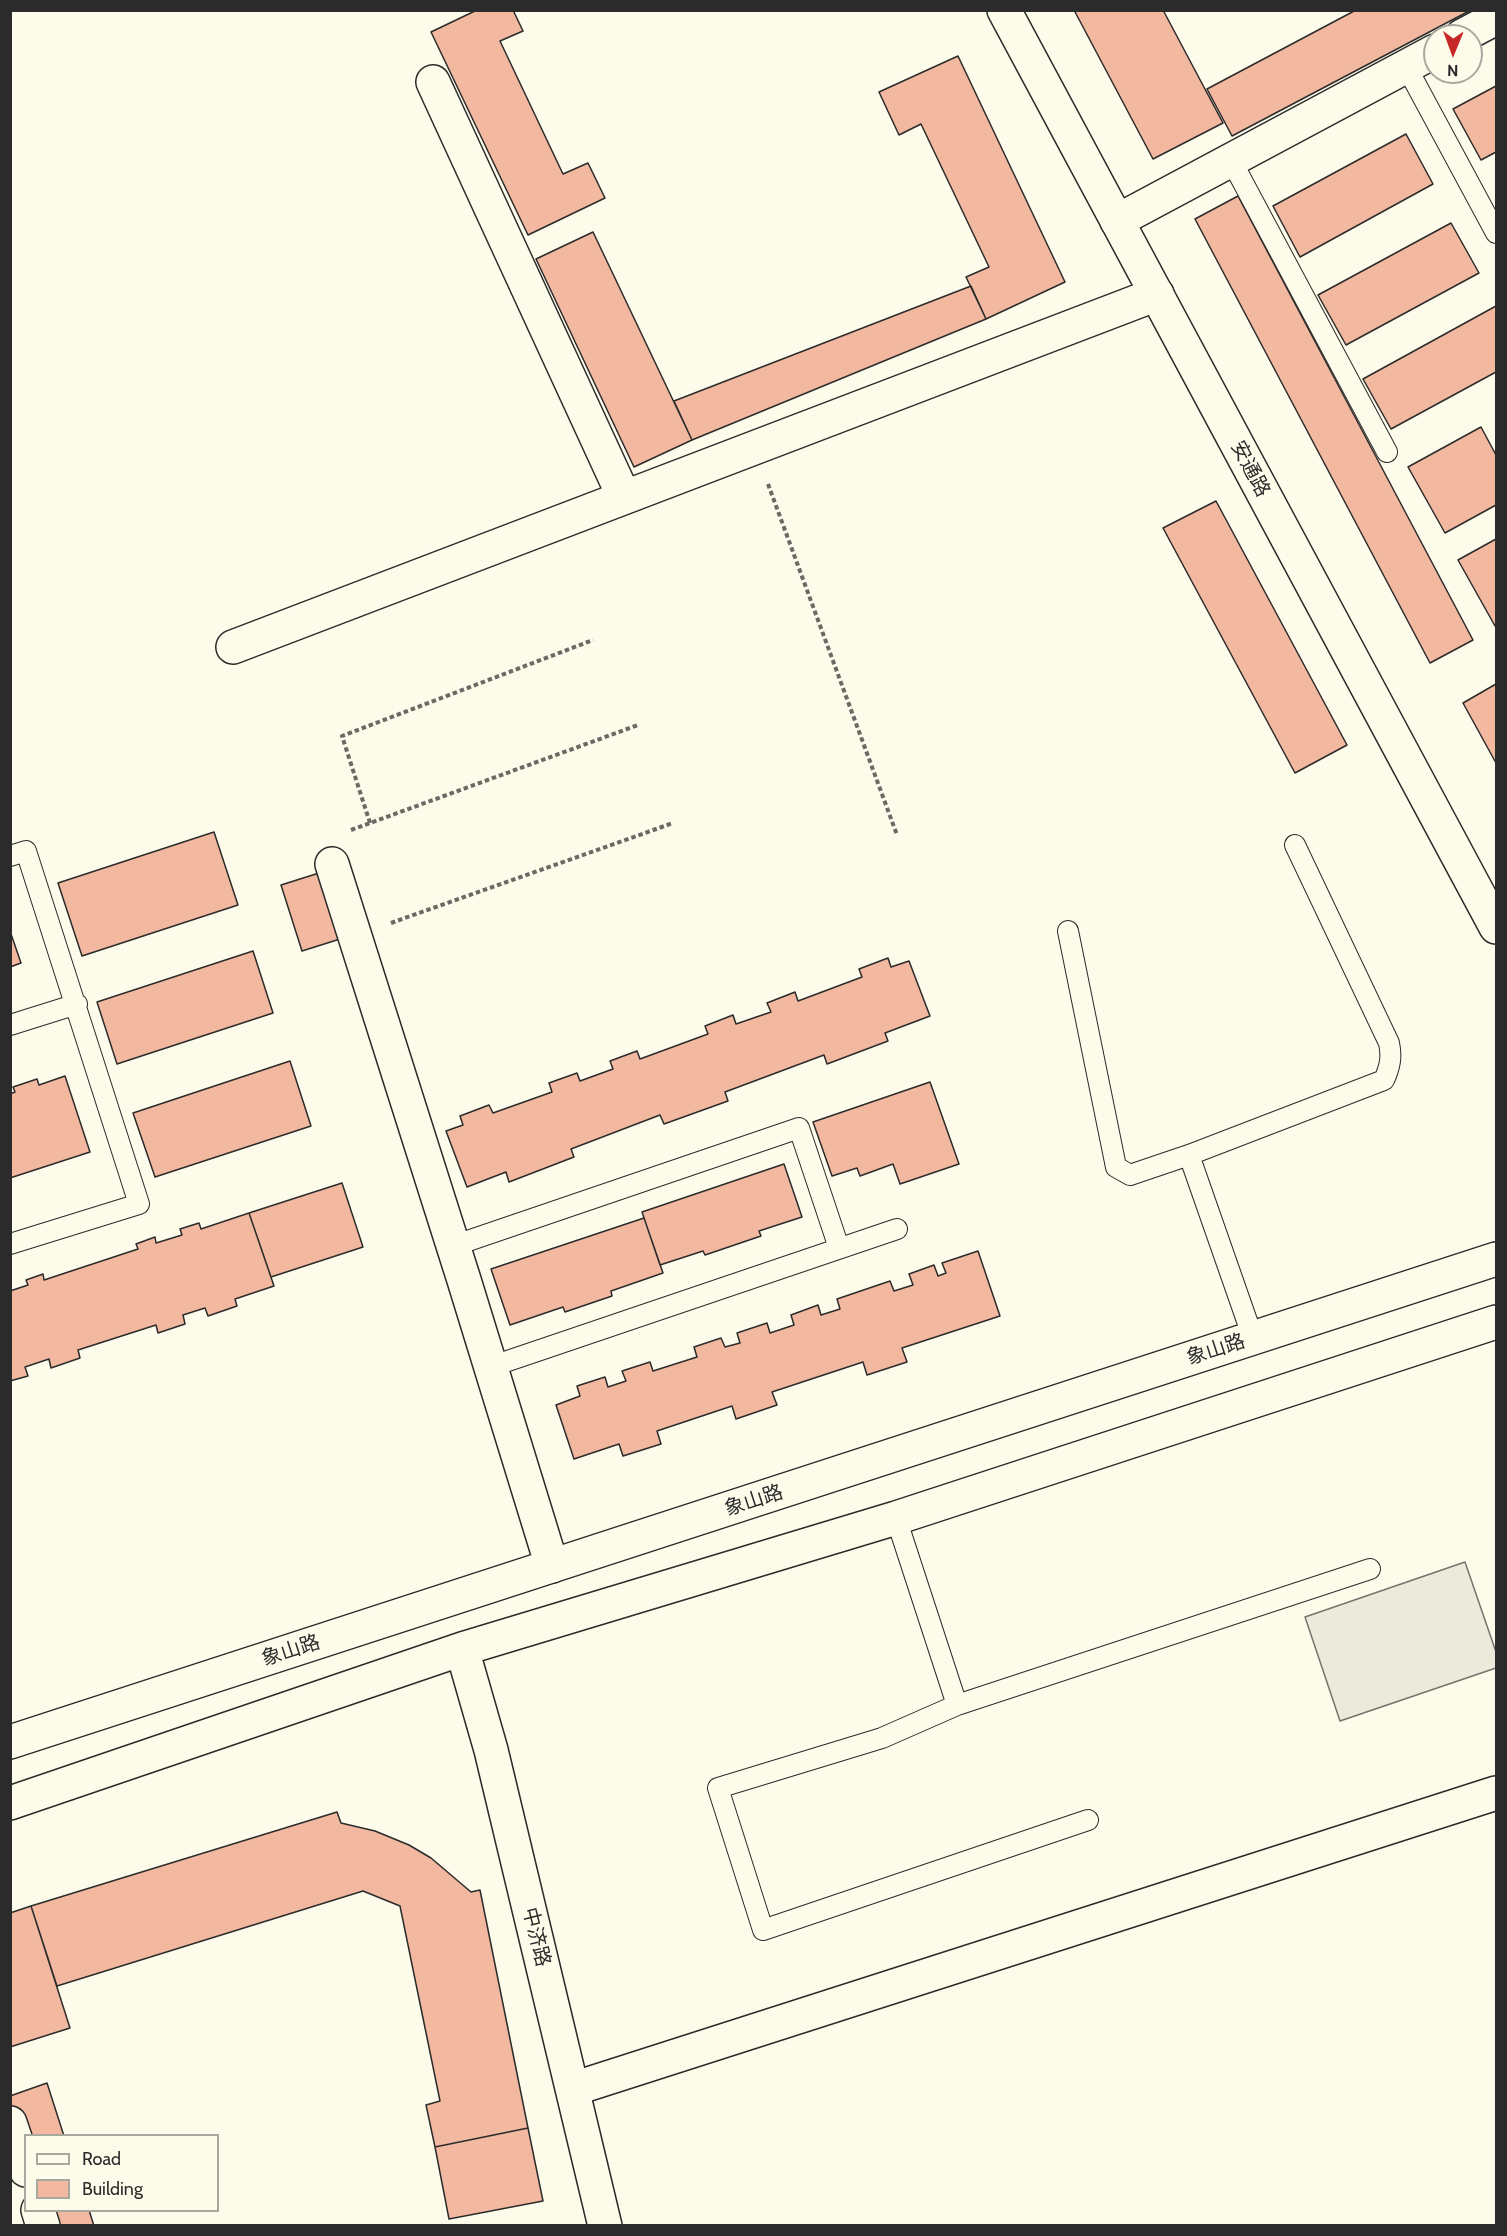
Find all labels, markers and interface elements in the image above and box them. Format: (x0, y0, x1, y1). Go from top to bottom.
north arrow (1423, 24, 1483, 84)
text: N (1447, 61, 1459, 80)
street label: 安通路 (1225, 437, 1275, 501)
street label: 象山路 (1184, 1329, 1248, 1371)
street label: 象山路 (722, 1480, 786, 1522)
street label: 象山路 (259, 1630, 323, 1672)
street label: 中济路 (517, 1905, 555, 1969)
legend (24, 2134, 219, 2212)
text: Road (82, 2148, 121, 2170)
text: Building (82, 2178, 143, 2200)

